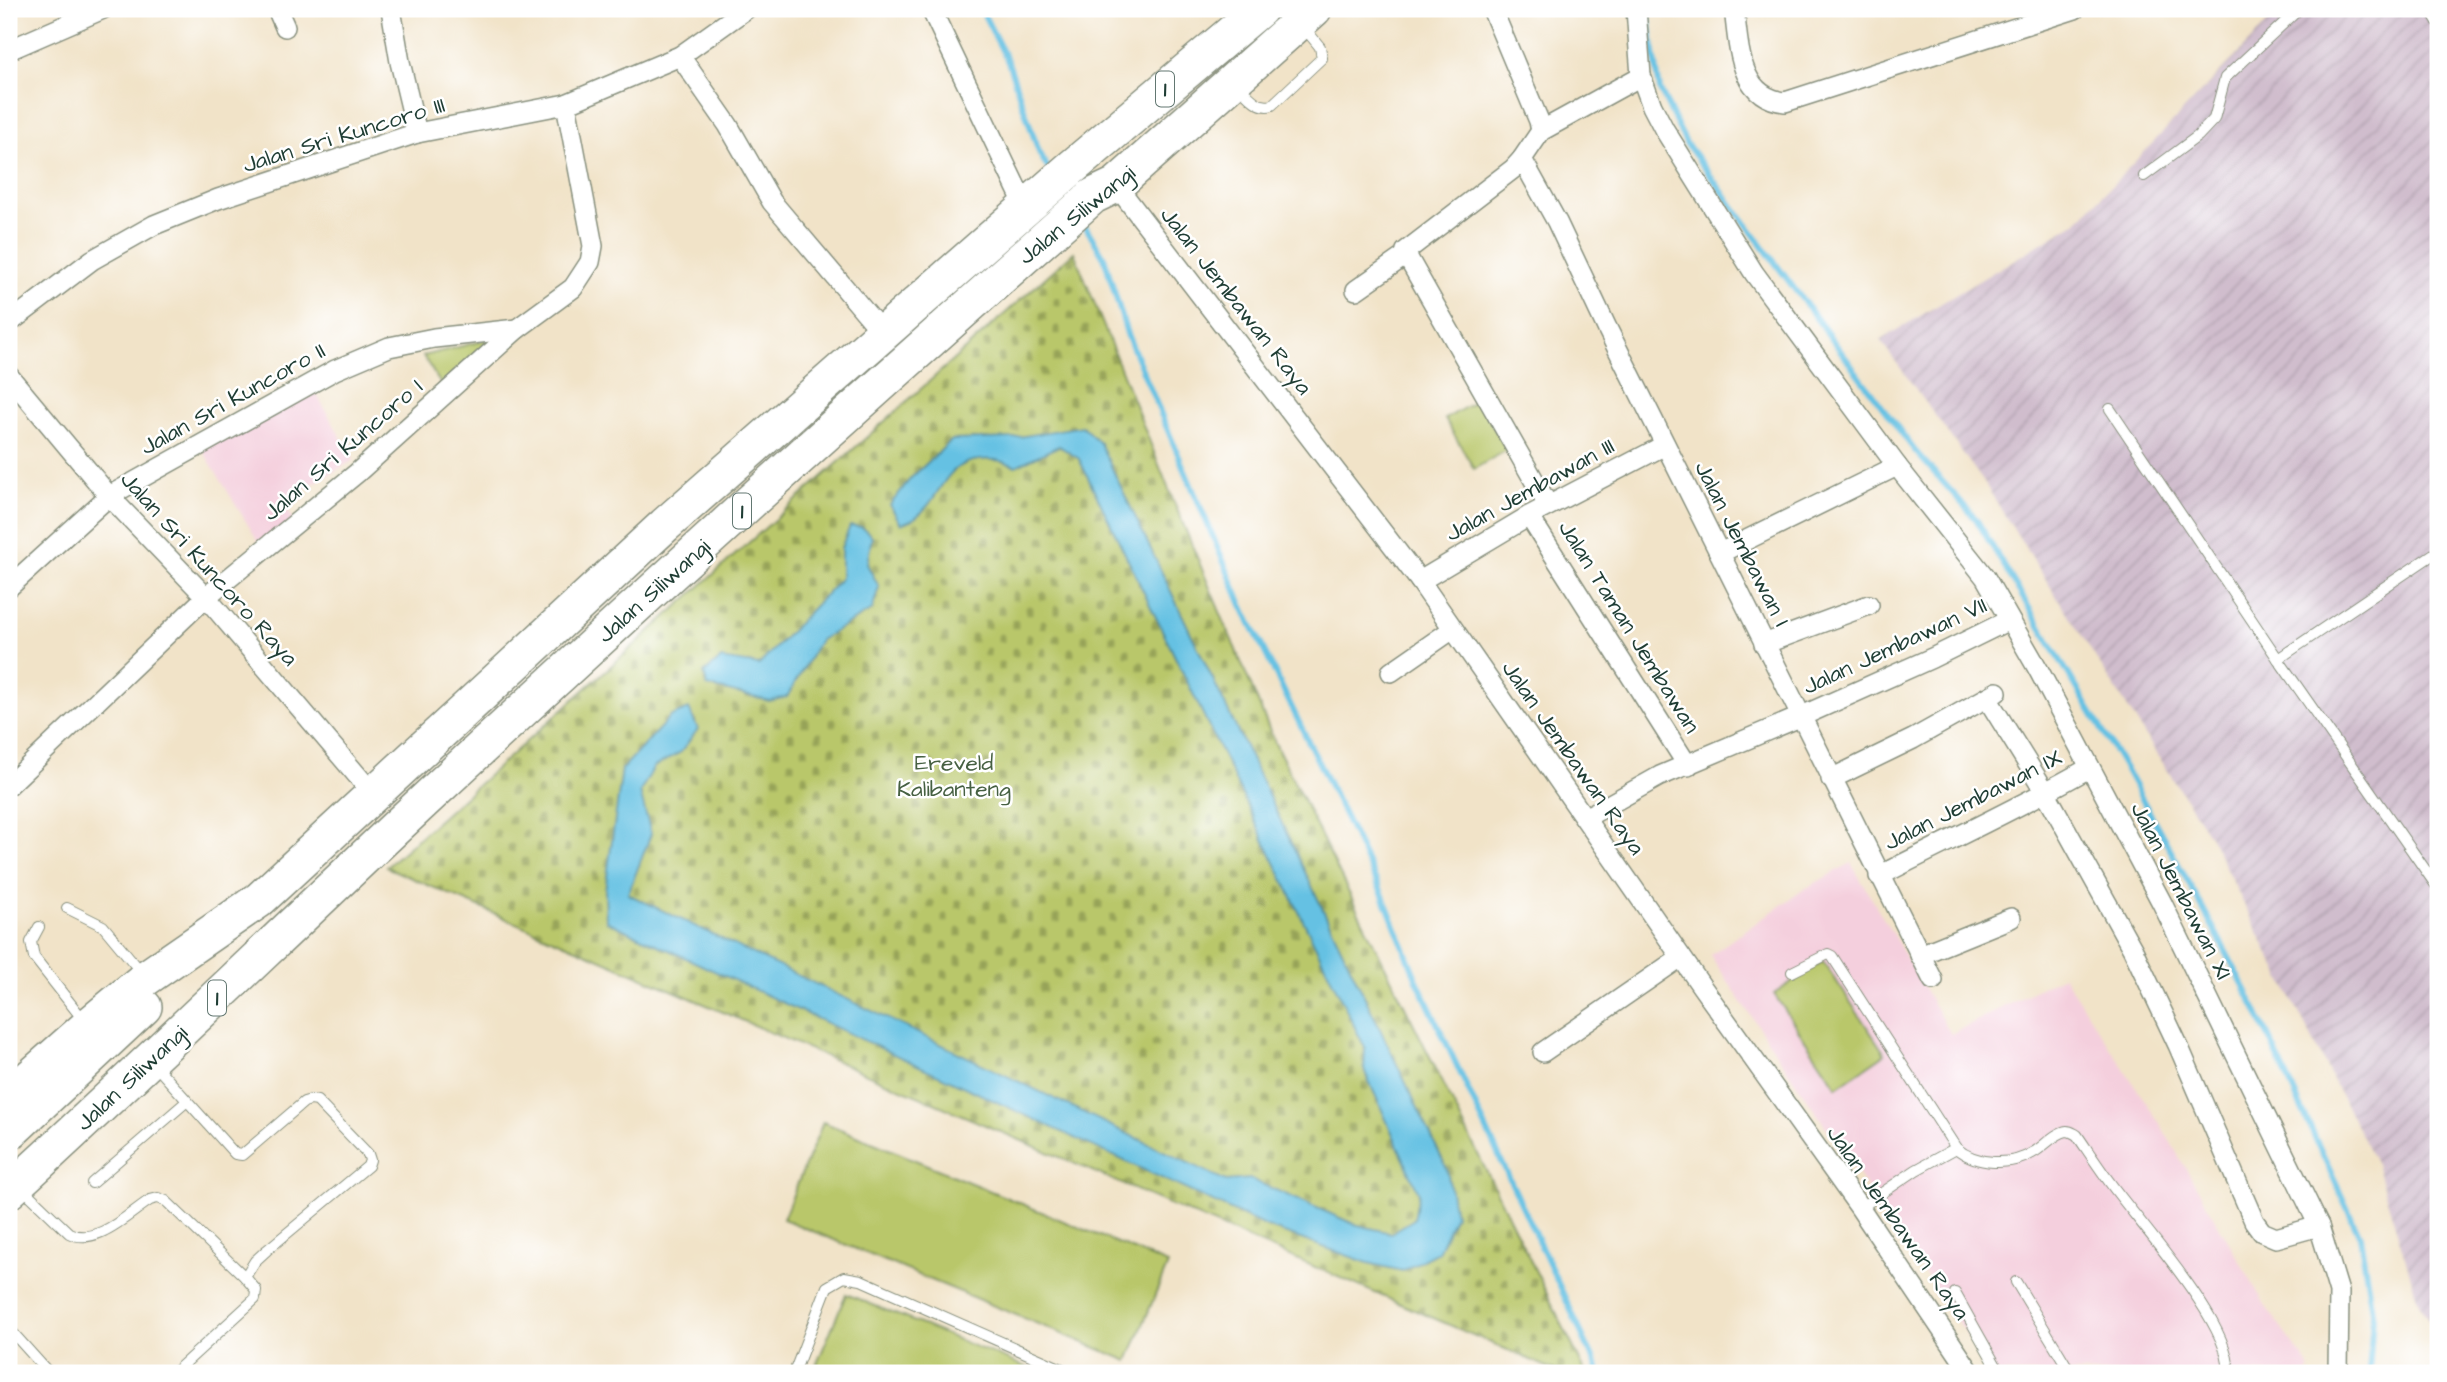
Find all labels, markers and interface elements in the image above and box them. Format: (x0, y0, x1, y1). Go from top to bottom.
road number: 1 (1156, 72, 1174, 106)
street label: Jalan Sri Kuncoro III (239, 89, 449, 181)
street label: Jalan Siliwangi (1012, 157, 1143, 273)
street label: Jalan Jembawan Raya (1152, 200, 1320, 403)
street label: Jalan Sri Kuncoro II (135, 335, 331, 463)
street label: Jalan Sri Kuncoro I (256, 371, 430, 529)
street label: Jalan Jembawan III (1440, 430, 1620, 550)
street label: Jalan Jembawan I (1687, 456, 1797, 632)
street label: Jalan Sri Kuncoro Raya (112, 465, 305, 674)
road number: 1 (733, 494, 751, 528)
street label: Jalan Taman Jembawan (1550, 515, 1708, 739)
street label: Jalan Siliwangi (590, 531, 719, 651)
street label: Jalan Jembawan VII (1798, 589, 1992, 703)
street label: Jalan Jembawan Raya (1493, 654, 1652, 862)
street label: Jalan Jembawan IX (1879, 741, 2067, 859)
park label: Ereveld Kalibanteng (897, 747, 1011, 806)
street label: Jalan Jembawan XI (2122, 797, 2240, 985)
road number: 1 (208, 981, 226, 1016)
street label: Jalan Siliwangi (69, 1017, 196, 1139)
street label: Jalan Jembawan Raya (1818, 1119, 1977, 1327)

